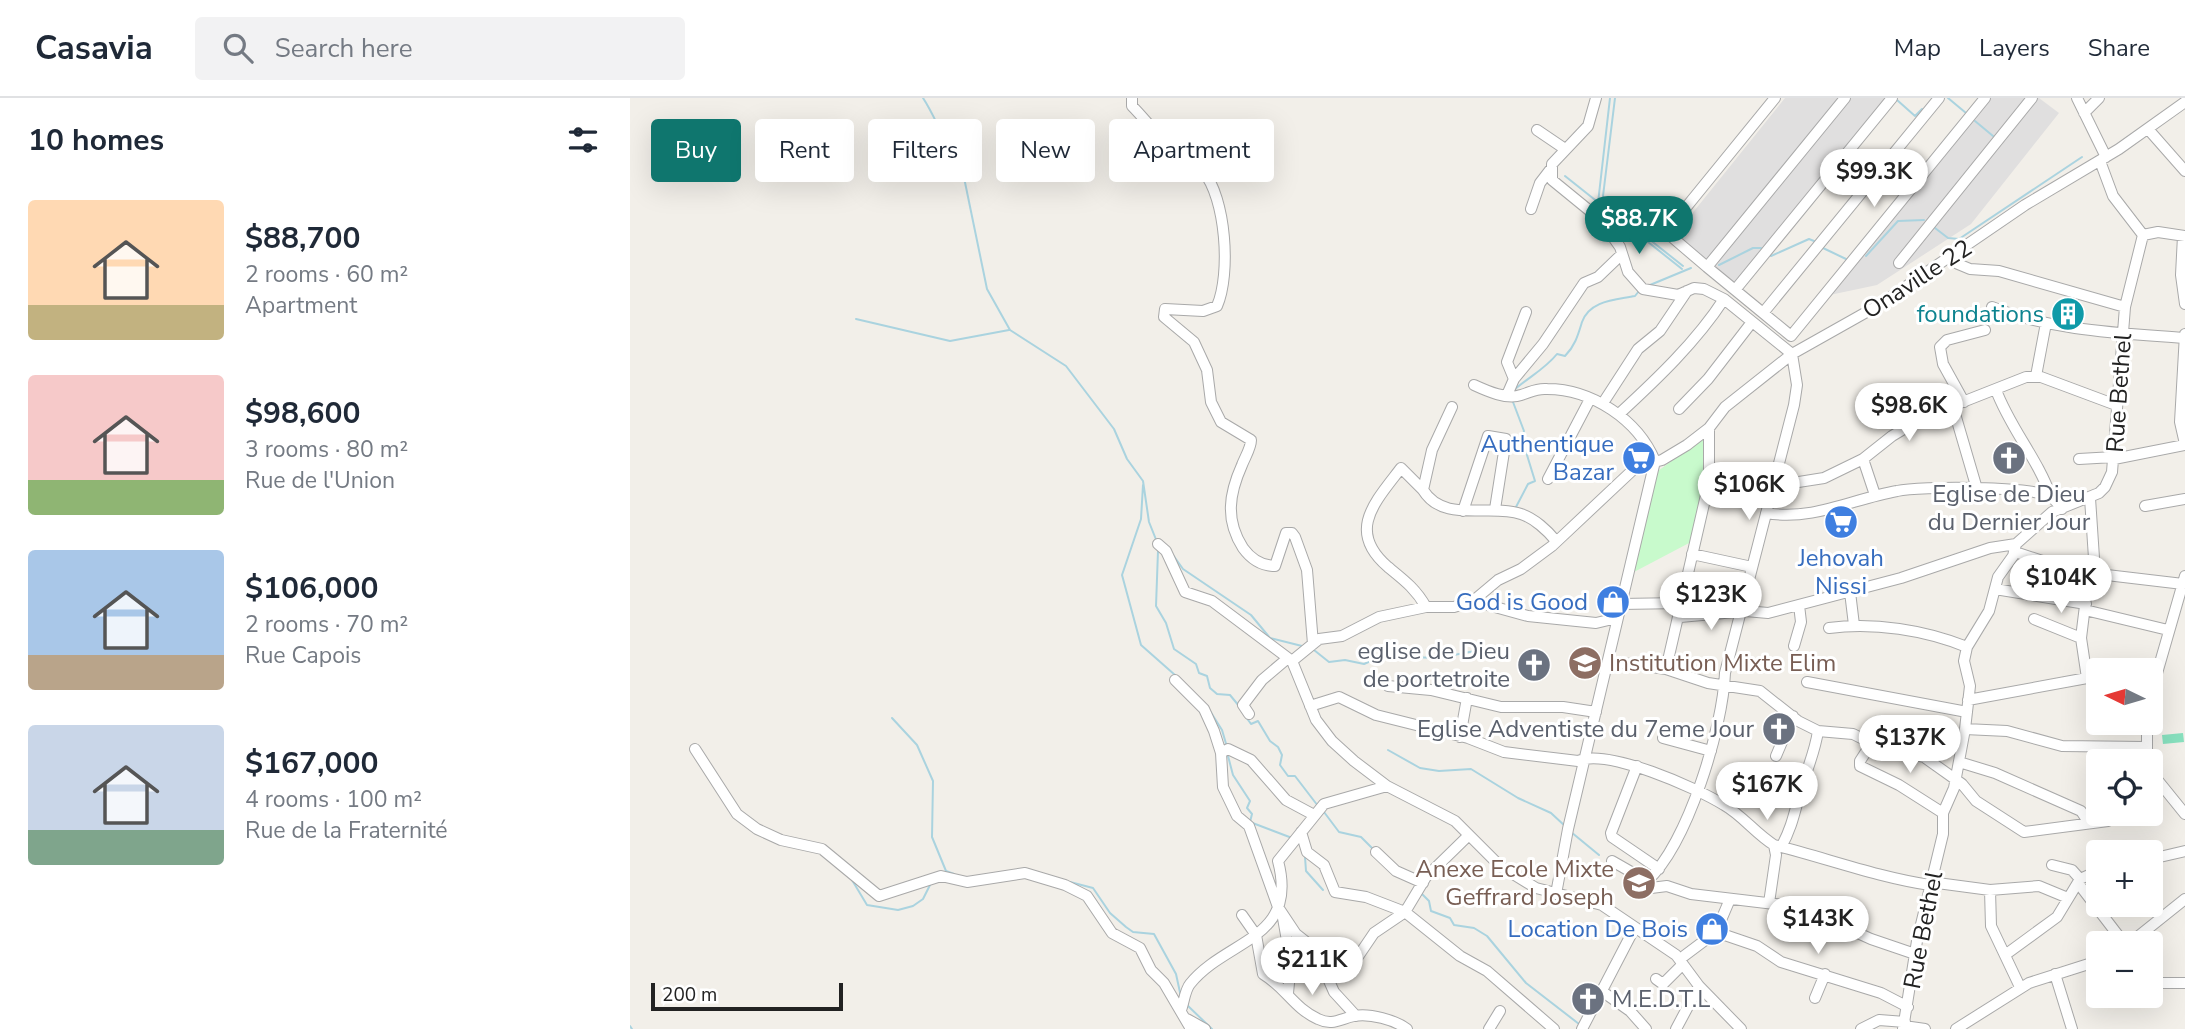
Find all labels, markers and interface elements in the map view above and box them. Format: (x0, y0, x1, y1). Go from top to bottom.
search box (195, 17, 685, 80)
text: Casavia (35, 26, 153, 71)
icon: search (219, 29, 257, 67)
text: Search here (275, 31, 413, 66)
text: Map (1894, 32, 1941, 64)
text: Layers (1979, 32, 2050, 64)
text: Share (2088, 32, 2150, 64)
chip: Buy (651, 119, 741, 182)
chip: Rent (755, 119, 854, 182)
chip: Filters (868, 119, 982, 182)
chip: New (996, 119, 1095, 182)
chip: Apartment (1109, 119, 1274, 182)
text: 10 homes (28, 120, 164, 161)
icon: filters (564, 121, 602, 159)
pin: $99.3K (1817, 150, 1931, 209)
text: $99.3K (1836, 156, 1912, 187)
pin: $88.7K (1582, 197, 1696, 256)
text: $88.7K (1601, 203, 1677, 234)
text: $88,700 (245, 218, 360, 259)
icon: home (84, 228, 168, 312)
street label: Onaville 22 (1856, 232, 1978, 326)
text: 2 rooms · 60 m² (245, 259, 408, 290)
text: Apartment (245, 290, 357, 321)
building icon: foundations (2049, 295, 2087, 333)
place label: foundations (1917, 298, 2044, 330)
street label: Rue Bethel (2099, 332, 2139, 454)
pin: $98.6K (1852, 384, 1966, 443)
text: $98.6K (1871, 390, 1947, 421)
text: $98,600 (245, 393, 360, 434)
icon: home (84, 403, 168, 487)
place label: Authentique Bazar (1480, 428, 1614, 488)
text: 3 rooms · 80 m² (245, 434, 408, 465)
supermarket icon: Authentique Bazar (1620, 439, 1658, 477)
church icon: Eglise de Dieu du Dernier Jour (1990, 439, 2028, 477)
pin: $106K (1700, 462, 1798, 522)
text: Rue de l'Union (245, 465, 395, 496)
text: $106K (1714, 469, 1784, 500)
place label: Eglise de Dieu du Dernier Jour (1928, 478, 2091, 538)
supermarket icon: Jehovah Nissi (1822, 503, 1860, 541)
place label: Jehovah Nissi (1797, 542, 1884, 602)
pin: $104K (2012, 556, 2110, 615)
text: $104K (2026, 562, 2096, 593)
text: $106,000 (245, 568, 378, 609)
pin: $123K (1662, 573, 1760, 632)
icon: home (84, 578, 168, 662)
text: $123K (1676, 579, 1746, 610)
shop icon: God is Good (1594, 583, 1632, 621)
place label: God is Good (1456, 586, 1588, 618)
text: 2 rooms · 70 m² (245, 609, 408, 640)
place label: eglise de Dieu de portetroite (1357, 635, 1510, 695)
text: Rue Capois (245, 640, 361, 671)
school or university icon: Institution Mixte Elim (1566, 644, 1604, 682)
church icon: eglise de Dieu de portetroite (1515, 646, 1553, 684)
place label: Institution Mixte Elim (1609, 647, 1836, 679)
north arrow (2086, 658, 2163, 735)
map controls (2086, 658, 2163, 1008)
church icon: Eglise Adventiste du 7eme Jour (1760, 710, 1798, 748)
place label: Eglise Adventiste du 7eme Jour (1417, 713, 1754, 745)
pin: $137K (1861, 716, 1959, 775)
text: $137K (1875, 722, 1945, 753)
text: $167,000 (245, 743, 378, 784)
button: locate (2086, 749, 2163, 826)
icon: home (84, 753, 168, 837)
pin: $167K (1718, 762, 1816, 822)
text: $167K (1732, 769, 1802, 800)
text: 4 rooms · 100 m² (245, 784, 422, 815)
text: Rue de la Fraternité (245, 815, 448, 846)
button: + (2086, 840, 2163, 917)
place label: Anexe Ecole Mixte Geffrard Joseph (1415, 853, 1614, 913)
school or university icon: Anexe Ecole Mixte Geffrard Joseph (1620, 864, 1658, 902)
street label: Rue Bethel (1896, 868, 1950, 992)
pin: $143K (1769, 896, 1867, 956)
text: $143K (1783, 903, 1853, 934)
shop icon: Location De Bois (1693, 910, 1731, 948)
place label: Location De Bois (1507, 913, 1688, 945)
button: − (2086, 931, 2163, 1008)
pin: $211K (1263, 937, 1361, 997)
text: $211K (1277, 944, 1347, 975)
scale bar (651, 980, 844, 1012)
church icon: M.E.D.T.L (1569, 980, 1607, 1018)
text: 200 m (662, 982, 717, 1008)
place label: M.E.D.T.L (1612, 983, 1710, 1015)

